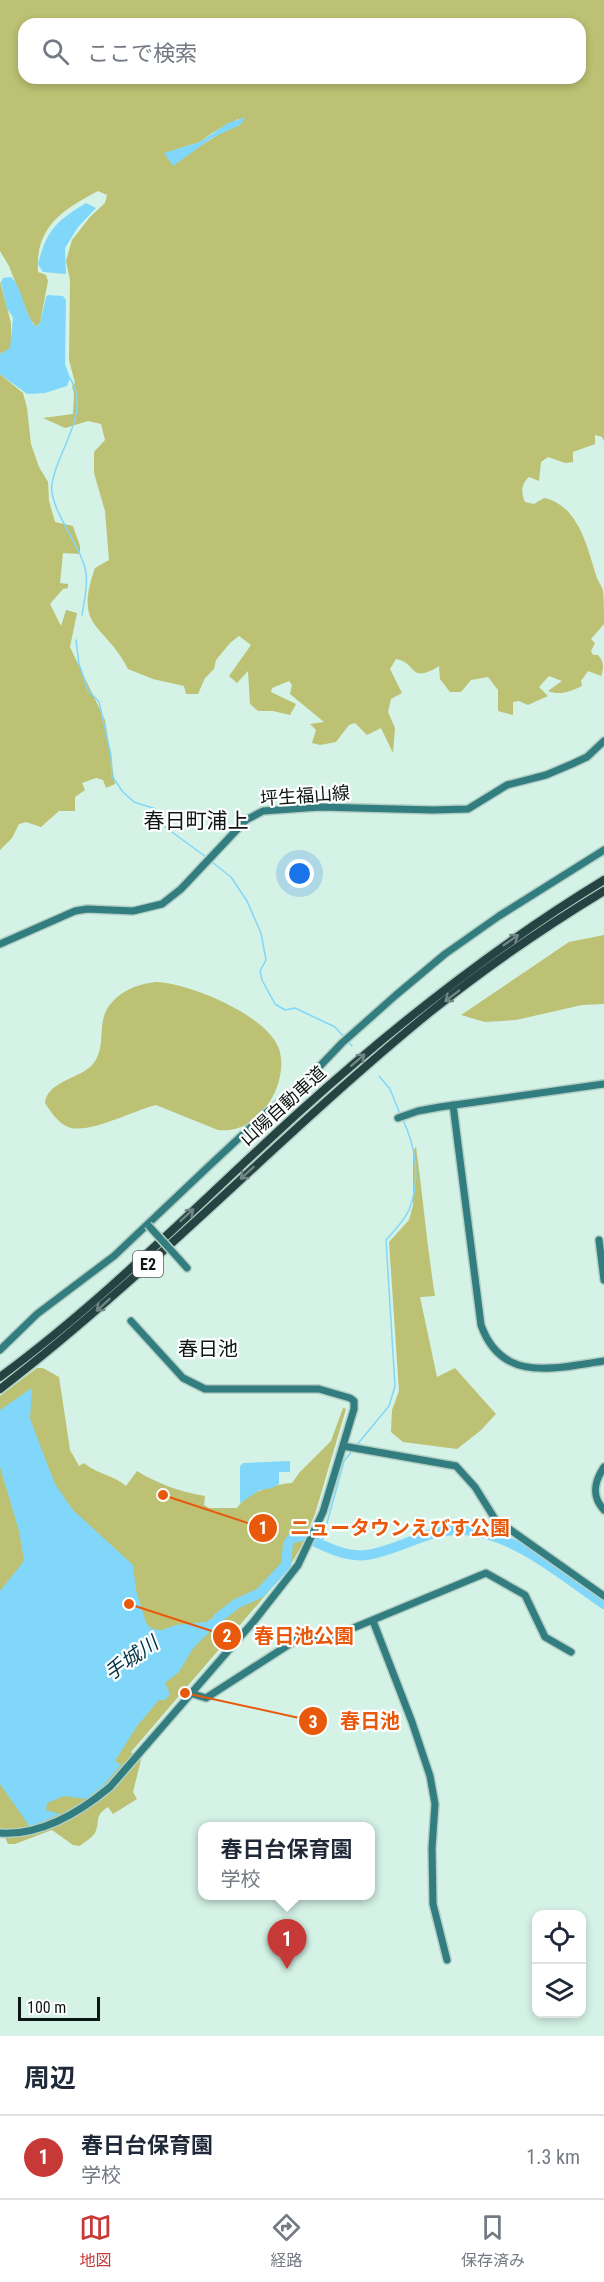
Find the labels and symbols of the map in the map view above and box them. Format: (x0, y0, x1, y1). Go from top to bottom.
street label: 坪生福山線 (259, 782, 351, 809)
district label: 春日町浦上 (144, 809, 249, 833)
your location (285, 859, 314, 888)
one-way arrow (503, 934, 519, 946)
one-way arrow (444, 989, 460, 1002)
one-way arrow (350, 1053, 365, 1067)
street label: 山陽自動車道 (236, 1062, 330, 1150)
one-way arrow (240, 1166, 255, 1181)
one-way arrow (179, 1208, 194, 1222)
road number: E2 (133, 1251, 163, 1277)
one-way arrow (96, 1298, 111, 1312)
district label: 春日池 (178, 1337, 238, 1361)
callout: ニュータウンえびす公園 (248, 1509, 522, 1547)
text: ニュータウンえびす公園 (290, 1516, 510, 1540)
text: 1 (258, 1517, 268, 1538)
callout: 春日池公園 (212, 1617, 366, 1655)
text: 春日池公園 (254, 1624, 354, 1648)
text: 2 (222, 1625, 232, 1646)
water label: 手城川 (100, 1630, 164, 1685)
callout: 春日池 (298, 1702, 412, 1740)
text: 春日池 (340, 1709, 400, 1733)
text: 3 (308, 1711, 318, 1732)
pin: 1 (268, 1920, 306, 1969)
scale bar (18, 1994, 100, 2022)

